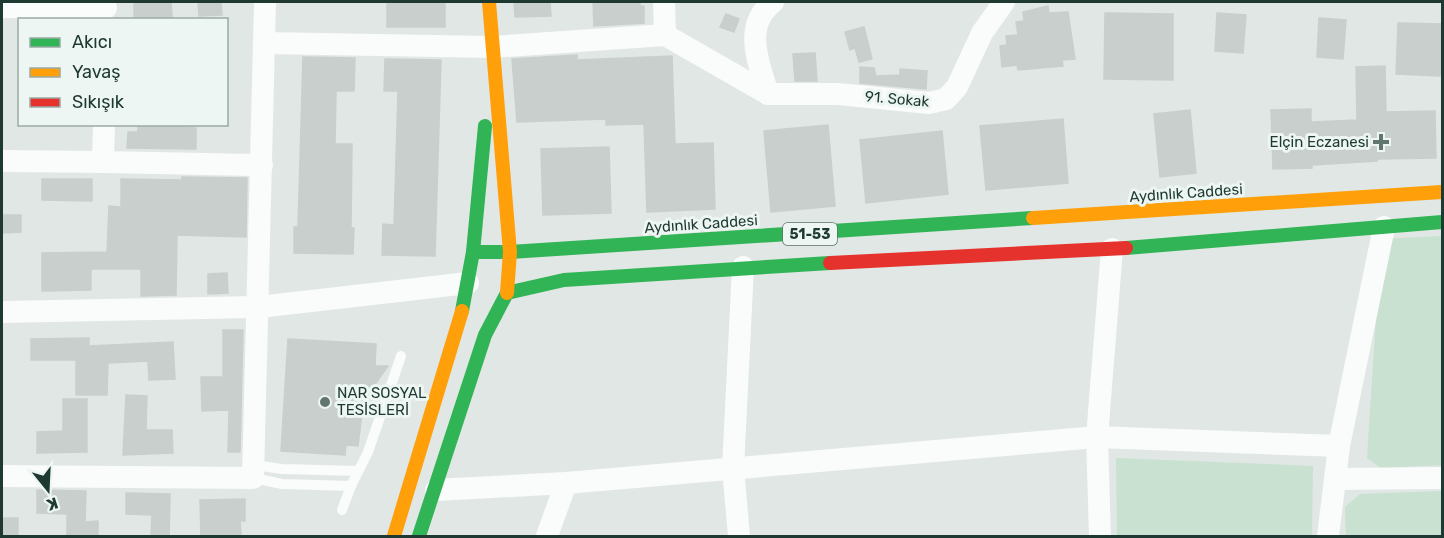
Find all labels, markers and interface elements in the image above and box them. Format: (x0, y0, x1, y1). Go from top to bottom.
legend (18, 18, 228, 126)
text: Akıcı (72, 31, 112, 53)
text: Yavaş (72, 61, 120, 83)
street label: 91. Sokak (864, 87, 930, 111)
text: Sıkışık (72, 91, 125, 113)
place label: Elçin Eczanesi (1270, 133, 1369, 151)
marker: Elçin Eczanesi (1374, 135, 1388, 149)
street label: Aydınlık Caddesi (1129, 180, 1243, 206)
street label: Aydınlık Caddesi (644, 211, 758, 237)
road number: 51-53 (783, 223, 837, 245)
place label: NAR SOSYAL TESİSLERİ (337, 384, 427, 419)
marker: NAR SOSYAL TESİSLERİ (318, 395, 332, 409)
north arrow (18, 460, 78, 520)
text: K (44, 493, 60, 515)

